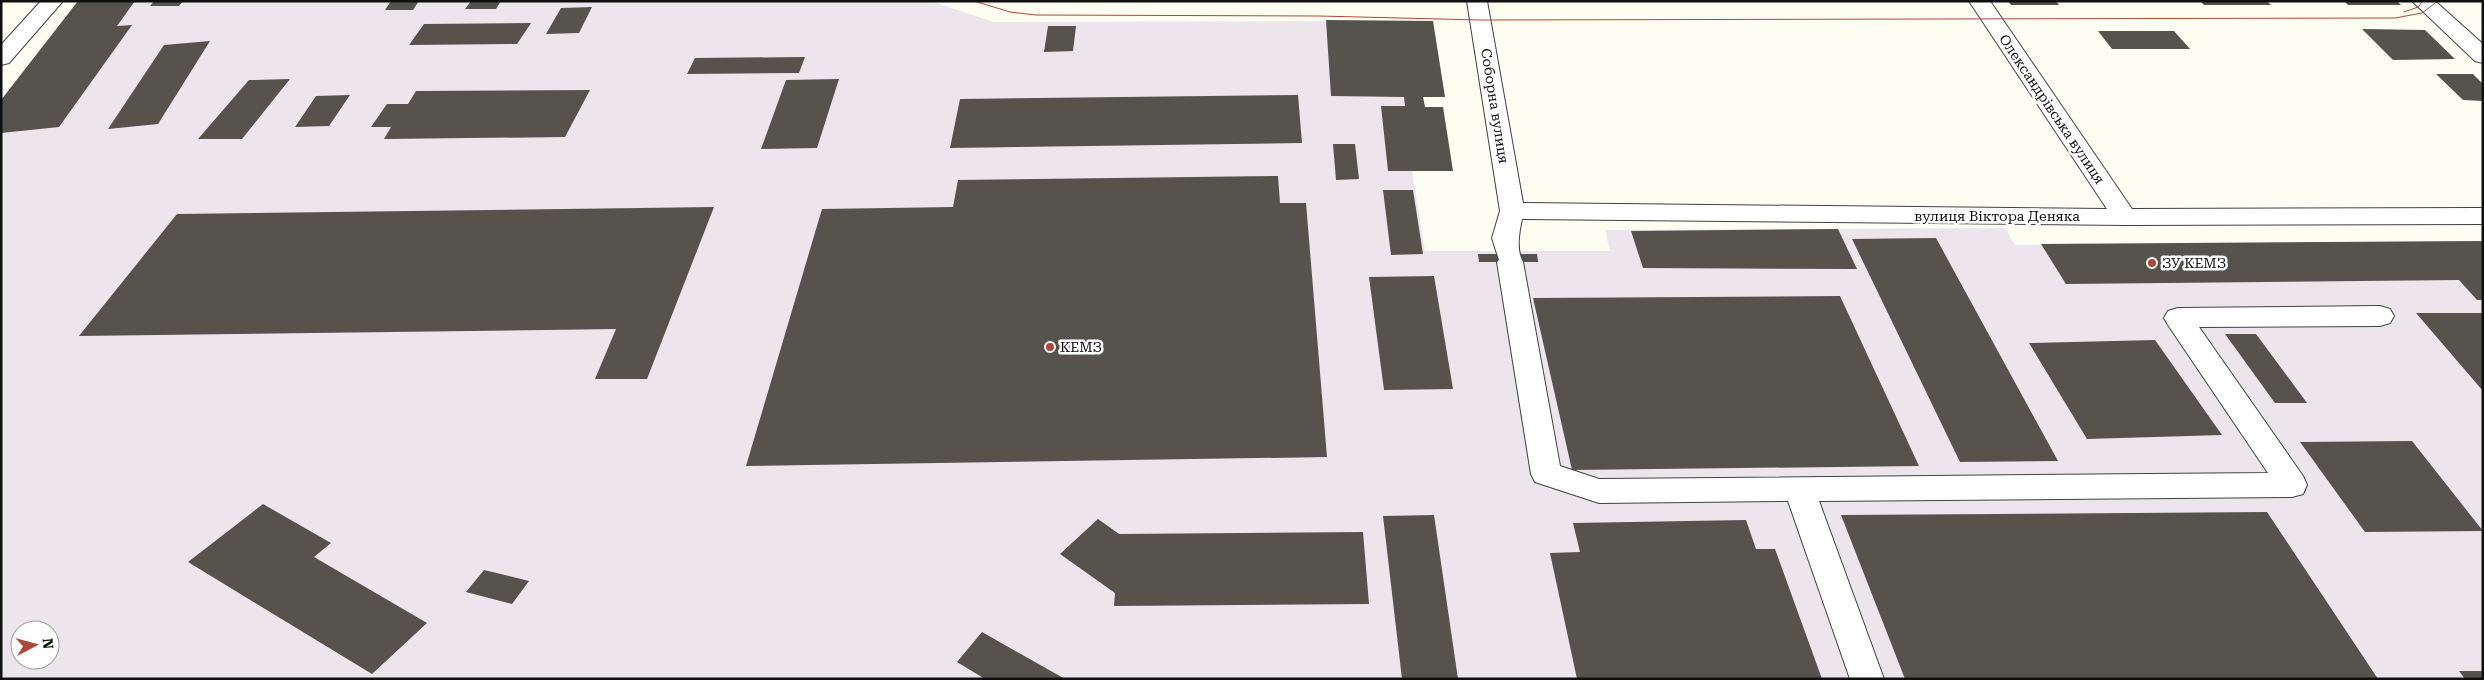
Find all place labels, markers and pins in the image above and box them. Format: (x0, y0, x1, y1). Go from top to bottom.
place label: ЗУ КЕМЗ (2162, 255, 2226, 271)
marker: ЗУ КЕМЗ (2146, 257, 2158, 269)
place label: КЕМЗ (1060, 339, 1102, 355)
marker: КЕМЗ (1044, 341, 1056, 353)

